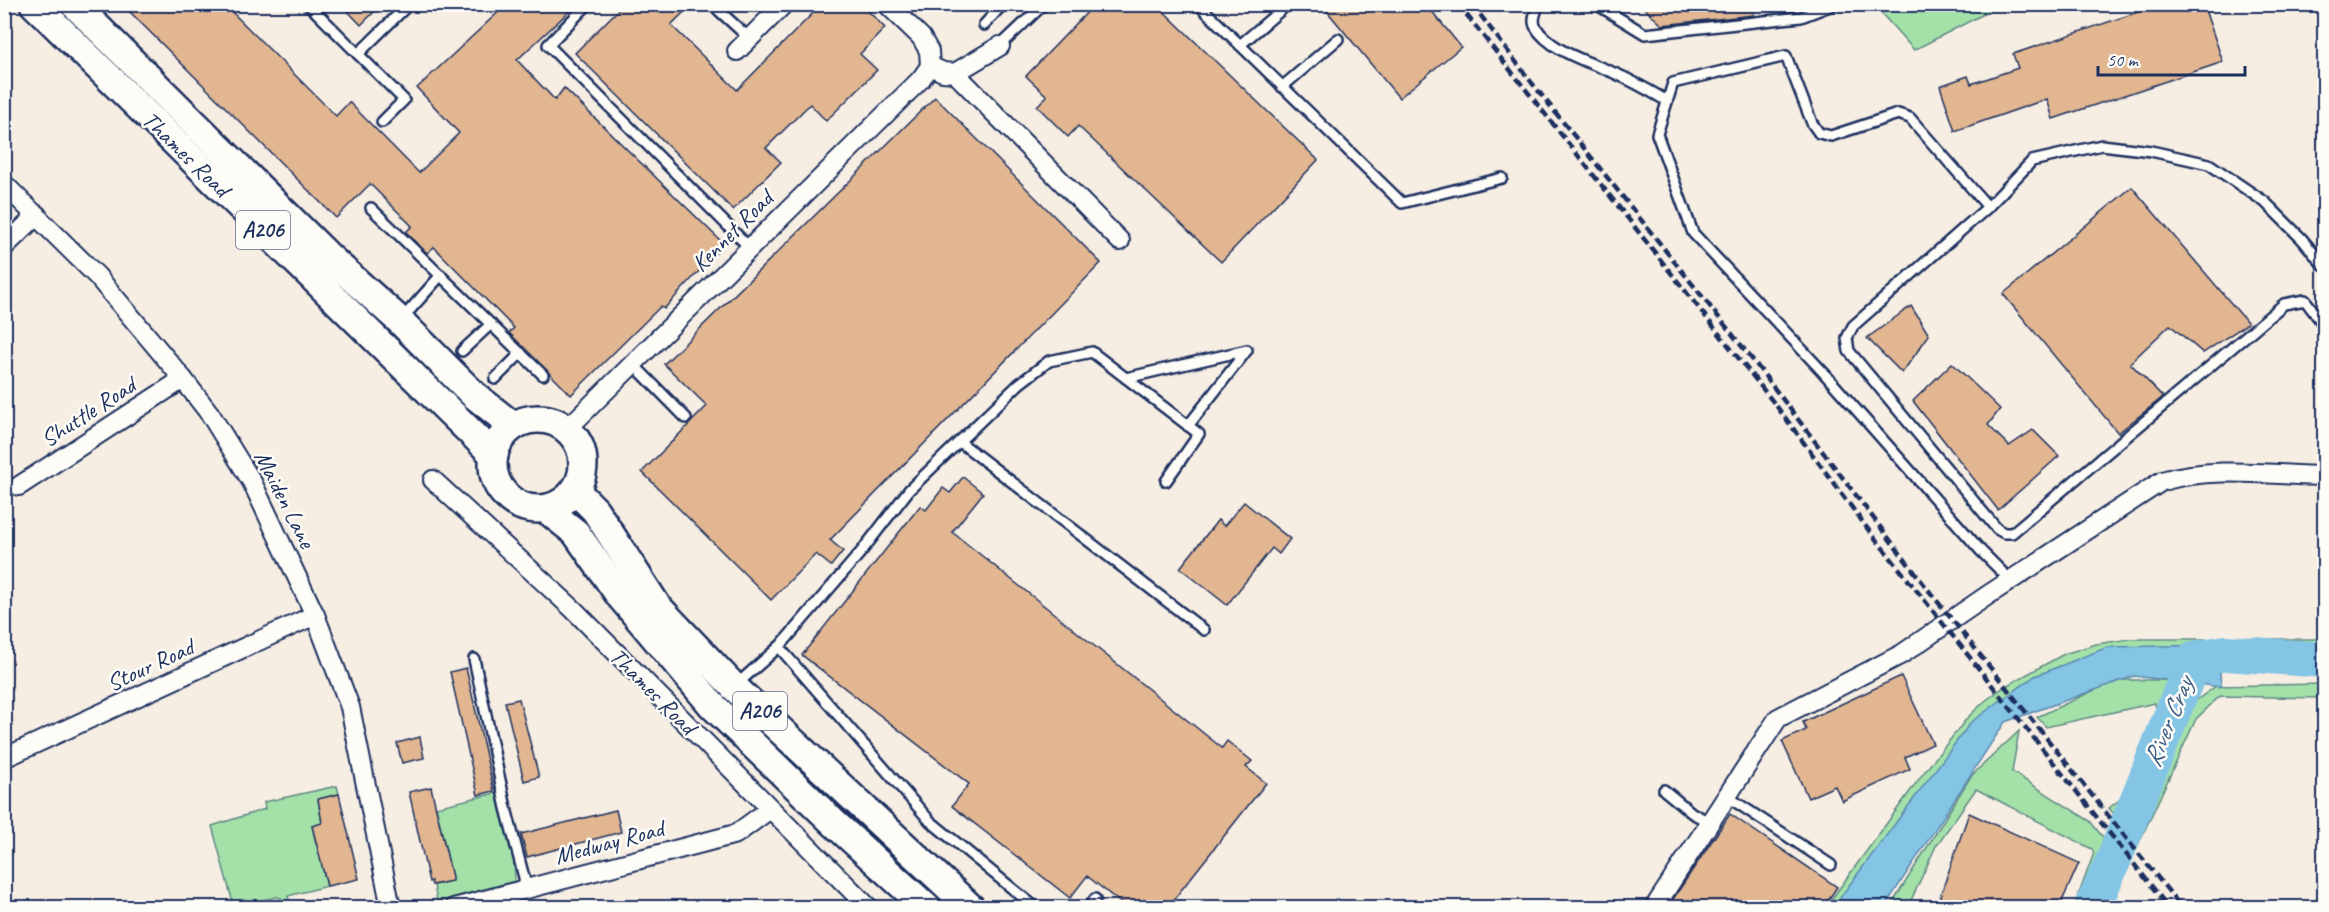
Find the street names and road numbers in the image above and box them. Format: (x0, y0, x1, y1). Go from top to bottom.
street label: Thames Road (136, 105, 239, 206)
street label: Kennet Road (685, 181, 782, 278)
road number: A206 (236, 211, 290, 249)
street label: Shuttle Road (35, 368, 144, 454)
street label: Maiden Lane (248, 445, 323, 555)
street label: Stour Road (102, 630, 201, 698)
street label: Thames Road (603, 641, 705, 743)
road number: A206 (733, 692, 787, 730)
street label: Medway Road (551, 812, 670, 871)

